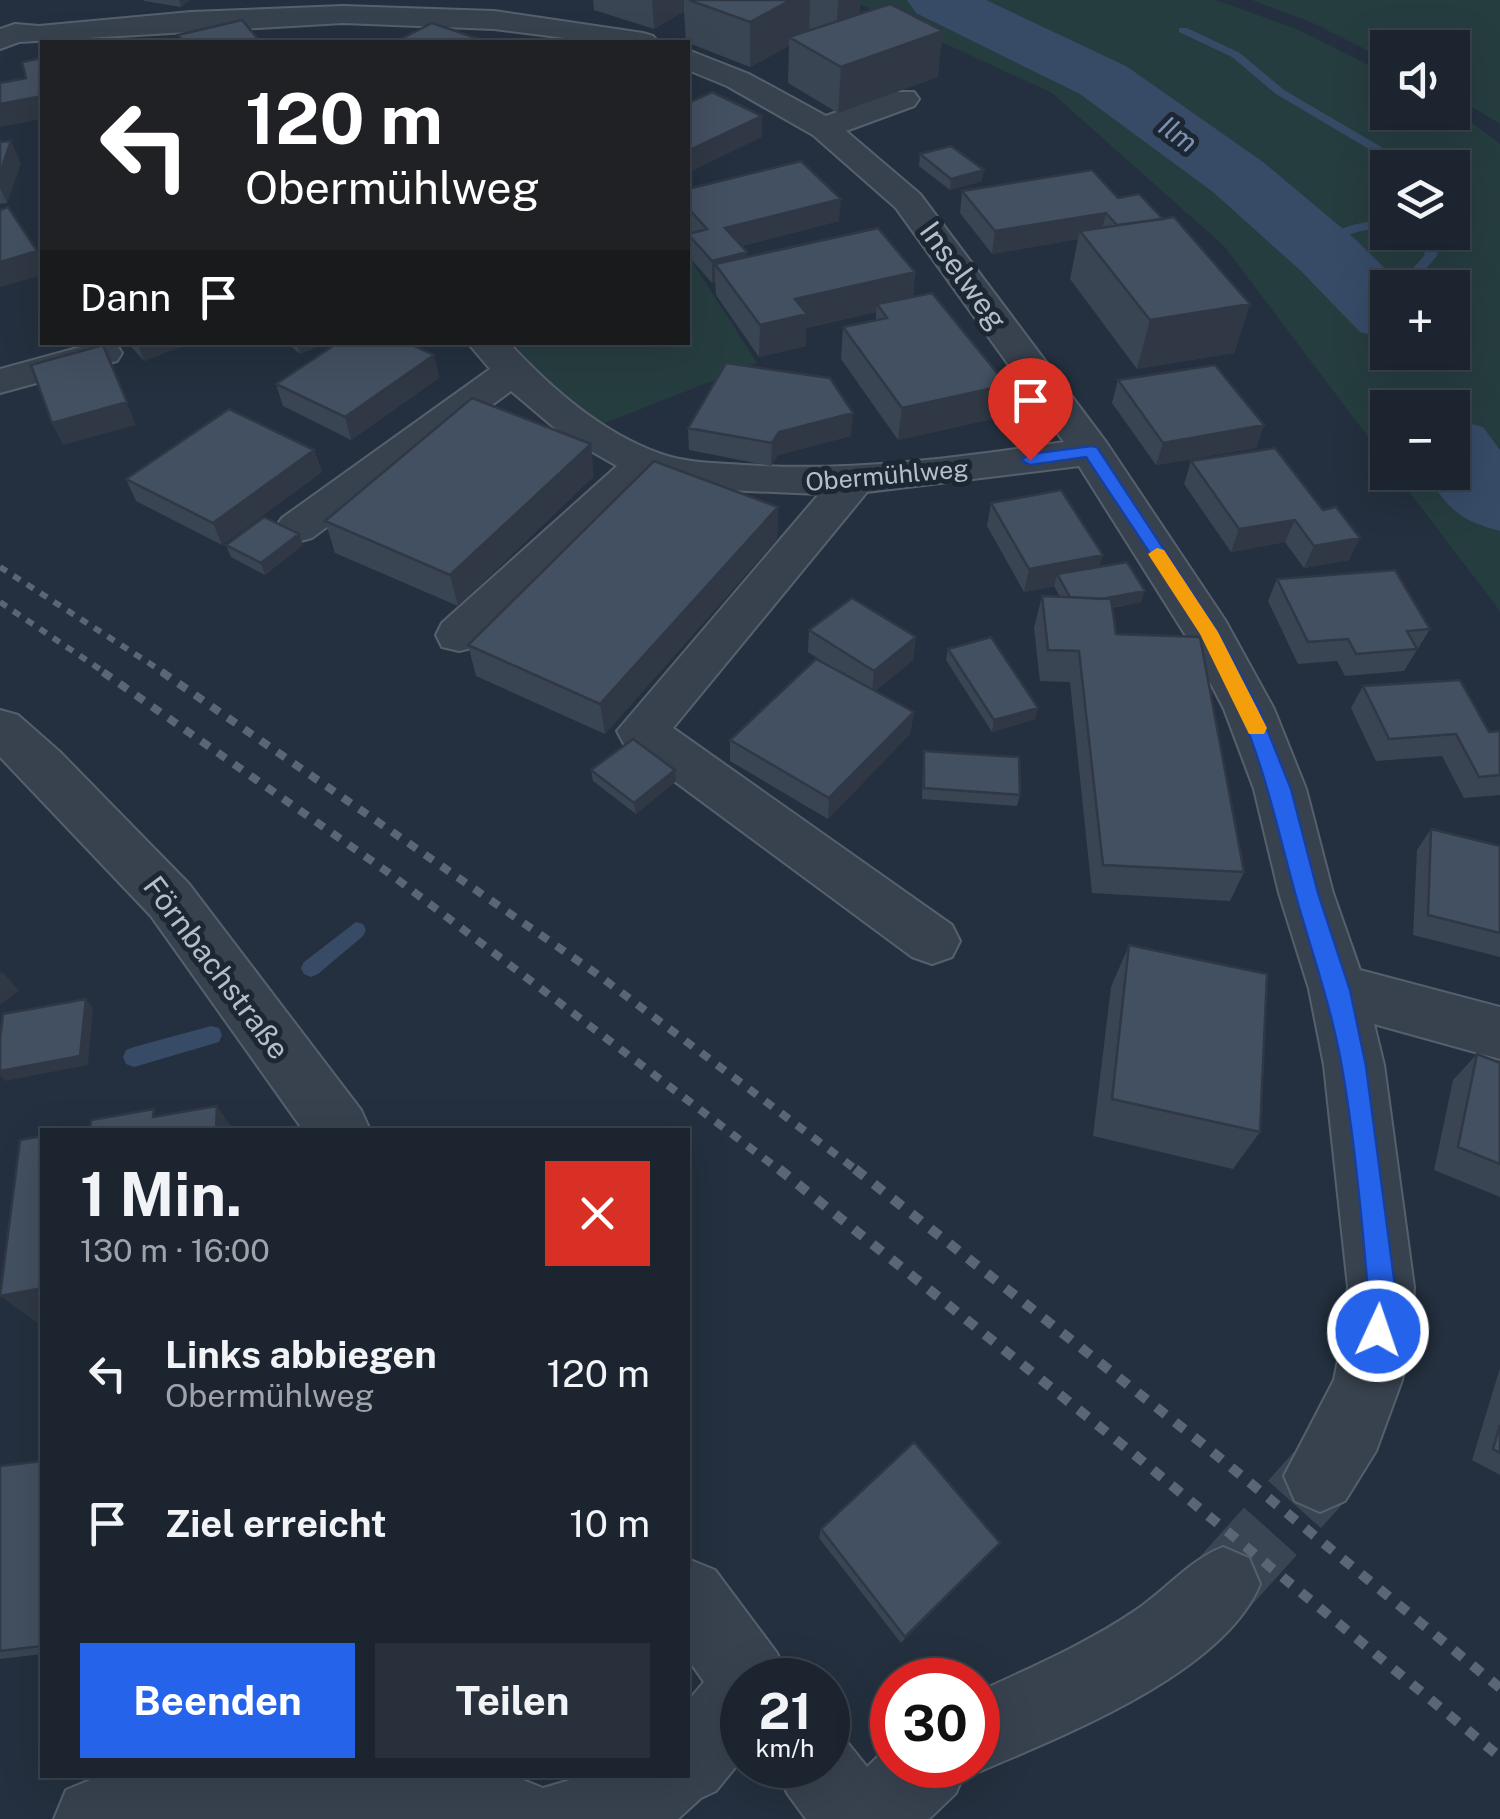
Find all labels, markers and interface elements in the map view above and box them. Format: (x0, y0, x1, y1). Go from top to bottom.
map controls (1370, 30, 1470, 490)
button: sound (1370, 30, 1470, 130)
text: 120 m (245, 77, 443, 160)
icon: left (80, 80, 210, 210)
water label: Ilm (1153, 109, 1204, 159)
button: layers (1370, 150, 1470, 250)
text: Obermühlweg (245, 161, 540, 214)
street label: Inselweg (913, 214, 1015, 337)
icon: arrive (191, 270, 246, 325)
button: + (1370, 270, 1470, 370)
text: Dann (80, 275, 171, 320)
pin (988, 358, 1073, 461)
icon: arrive (1003, 373, 1058, 428)
button: − (1370, 390, 1470, 490)
street label: Obermühlweg (804, 453, 970, 497)
street label: Förnbachstraße (136, 869, 297, 1066)
text: 1 Min. (80, 1159, 242, 1230)
button: close (545, 1161, 650, 1266)
text: 130 m · 16:00 (80, 1232, 270, 1269)
position arrow (1326, 1279, 1430, 1383)
text: Links abbiegen (165, 1332, 437, 1377)
icon: left (80, 1346, 135, 1401)
text: 120 m (547, 1351, 650, 1396)
text: Obermühlweg (165, 1377, 375, 1414)
icon: arrive (80, 1496, 135, 1551)
text: Ziel erreicht (165, 1501, 387, 1546)
text: 10 m (569, 1501, 650, 1546)
button: Beenden (80, 1643, 355, 1758)
button: Teilen (375, 1643, 650, 1758)
speed limit sign: 30 (870, 1658, 1000, 1788)
text: 21 (758, 1681, 812, 1740)
text: km/h (756, 1733, 814, 1763)

